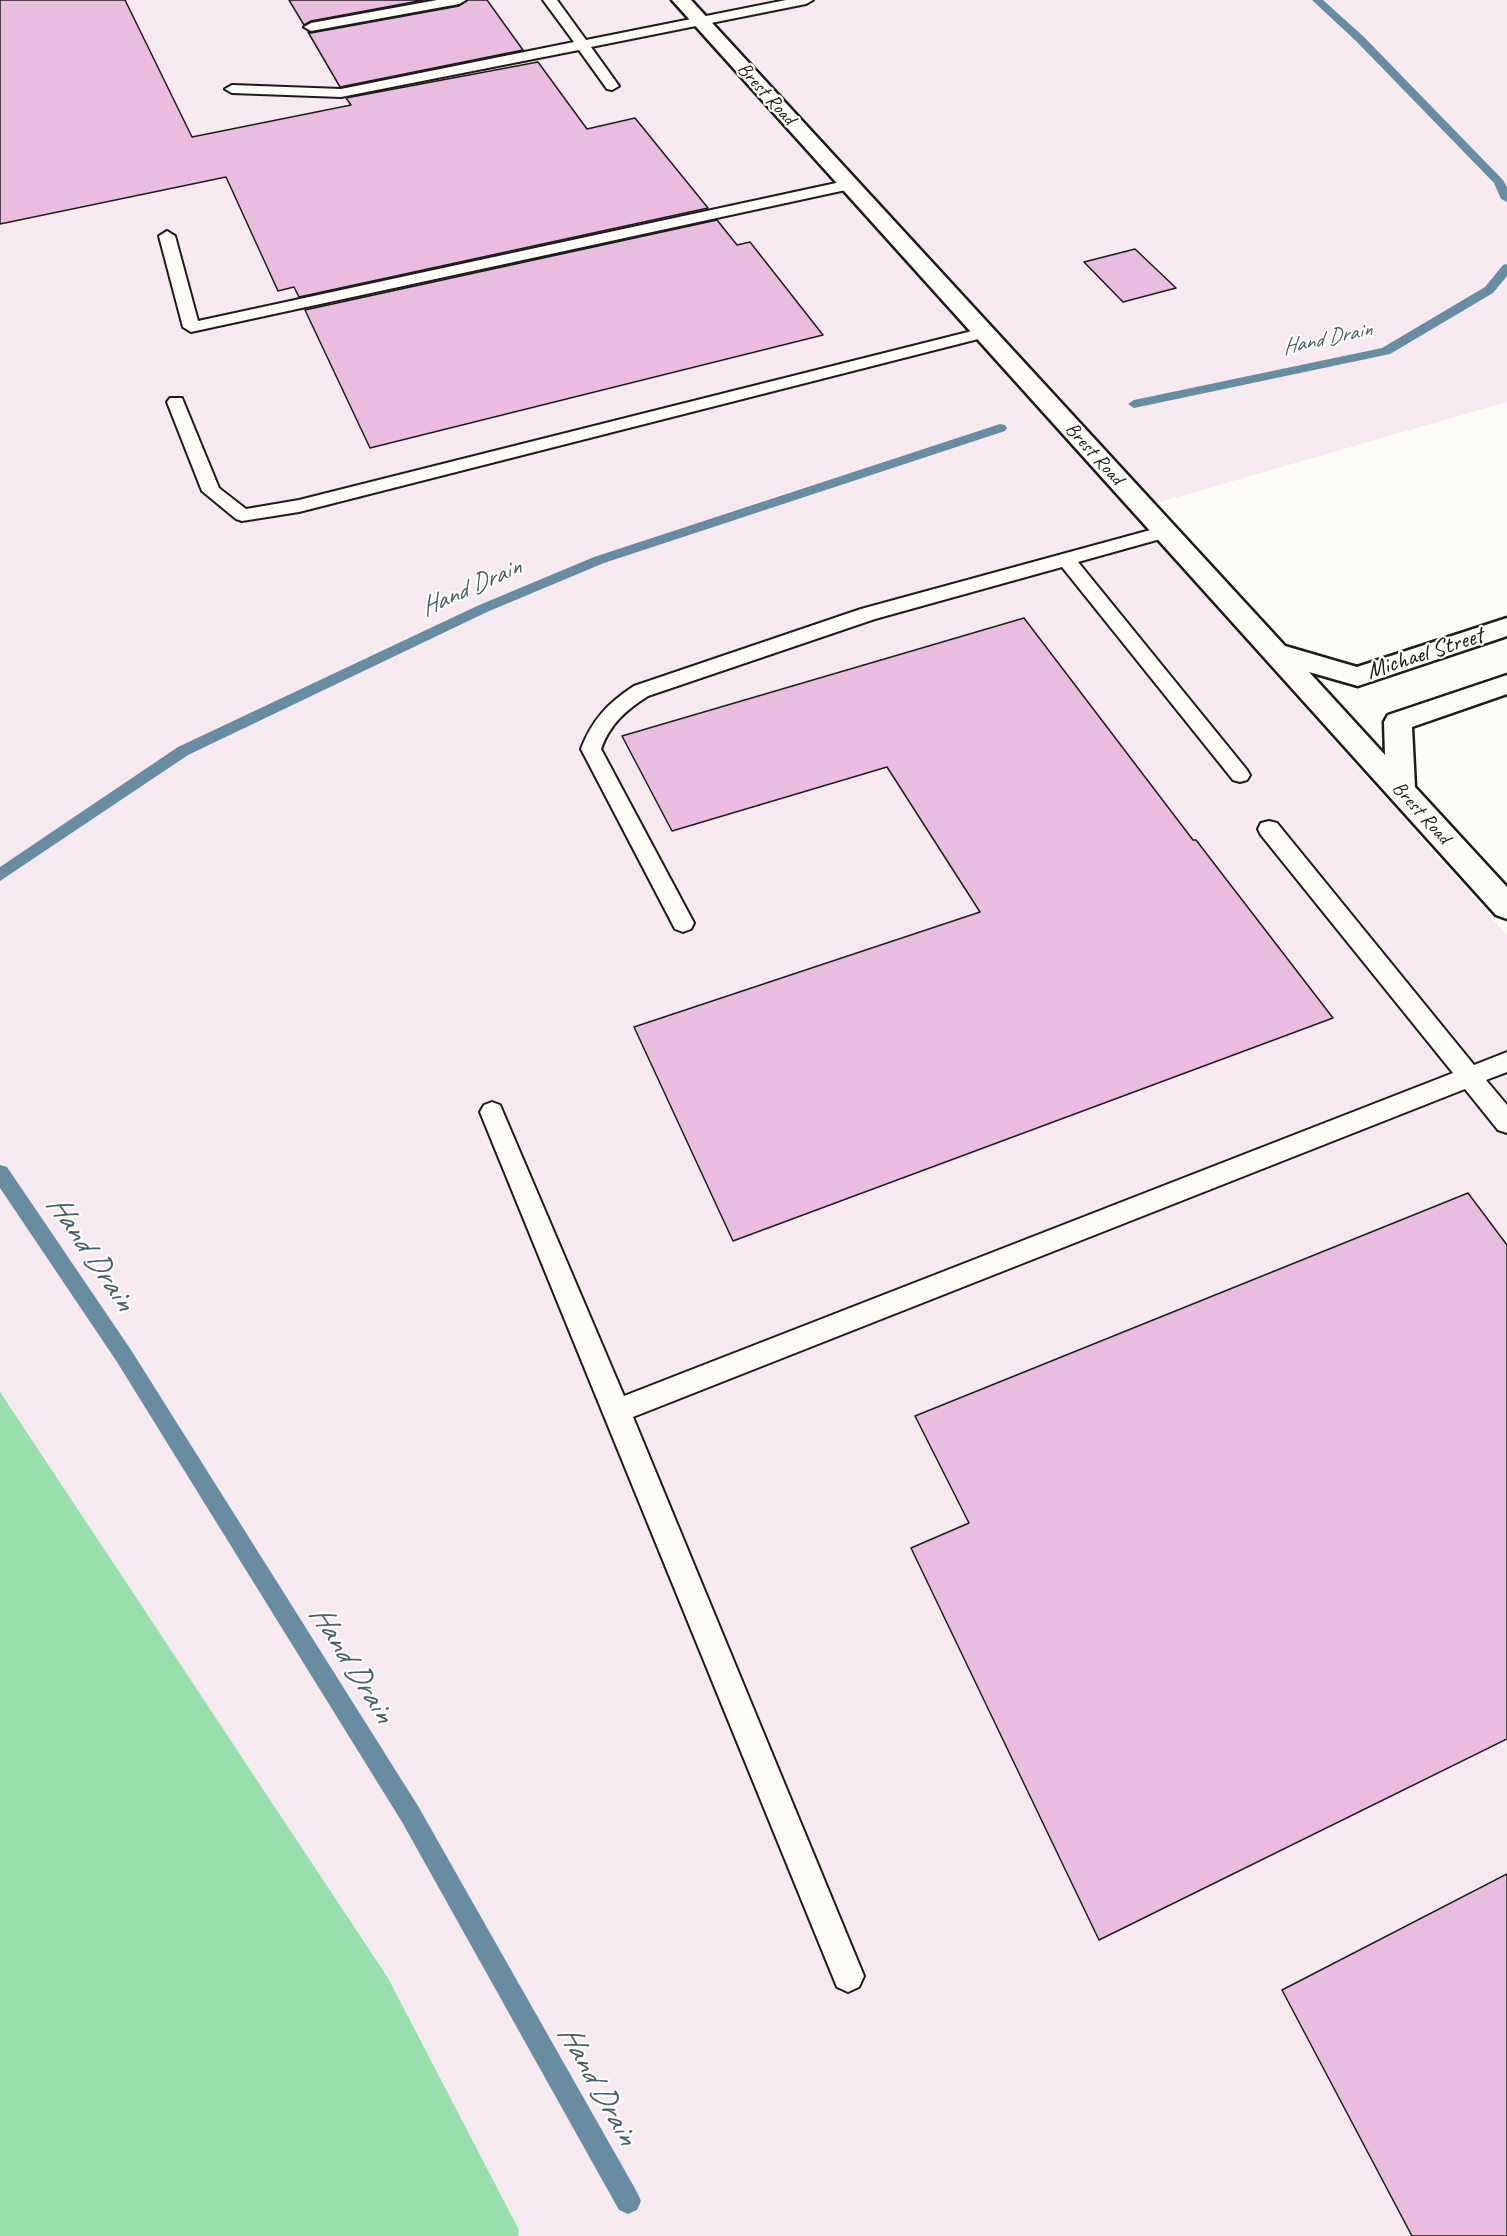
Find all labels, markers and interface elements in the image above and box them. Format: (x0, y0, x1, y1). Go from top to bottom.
street label: Brest Road (732, 58, 800, 130)
water label: Hand Drain (1280, 317, 1374, 361)
street label: Brest Road (1060, 418, 1128, 490)
water label: Hand Drain (416, 552, 526, 624)
street label: Michael Street (1363, 622, 1487, 686)
street label: Brest Road (1387, 777, 1455, 849)
water label: Hand Drain (37, 1188, 143, 1318)
water label: Hand Drain (300, 1598, 402, 1730)
water label: Hand Drain (548, 2018, 646, 2152)

